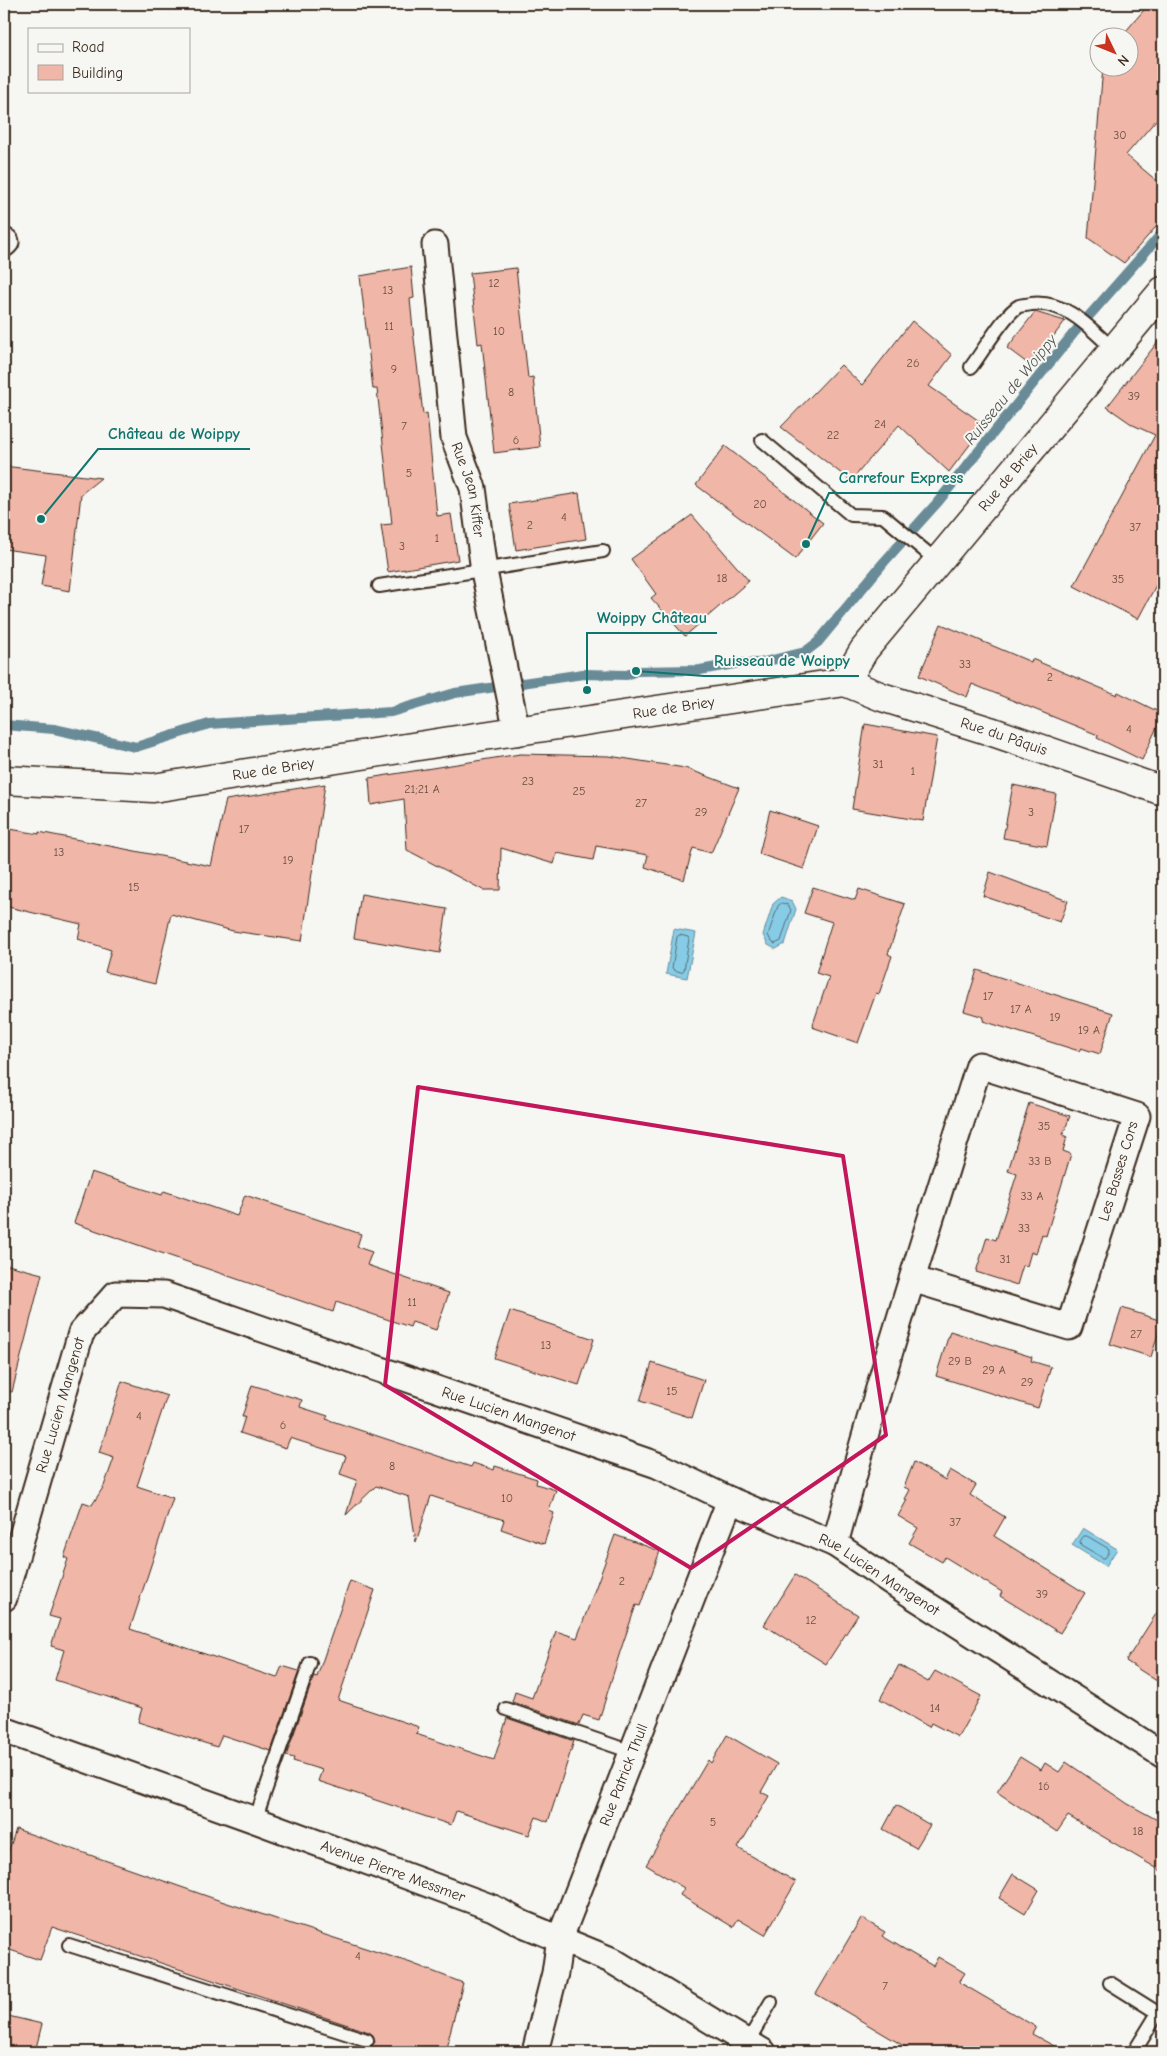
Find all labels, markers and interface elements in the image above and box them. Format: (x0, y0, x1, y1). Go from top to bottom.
legend (28, 28, 190, 92)
north arrow (1090, 28, 1140, 78)
text: Road (72, 38, 104, 56)
text: N (1114, 51, 1132, 70)
text: Building (72, 64, 123, 82)
house number: 30 (1113, 128, 1127, 142)
house number: 12 (488, 276, 500, 290)
house number: 13 (383, 283, 393, 297)
house number: 11 (384, 319, 394, 333)
house number: 10 (493, 324, 505, 338)
water label: Ruisseau de Woippy (961, 330, 1061, 448)
house number: 26 (907, 356, 919, 370)
house number: 9 (391, 362, 397, 376)
house number: 8 (508, 385, 514, 399)
house number: 39 (1128, 389, 1140, 403)
house number: 24 (874, 417, 886, 431)
callout: Château de Woippy (98, 418, 250, 449)
house number: 7 (401, 419, 407, 433)
text: Château de Woippy (108, 425, 241, 443)
house number: 22 (827, 428, 839, 442)
house number: 6 (513, 433, 519, 447)
street label: Rue Jean Kiffer (447, 440, 488, 538)
street label: Rue de Briey (975, 440, 1041, 515)
callout: Carrefour Express (829, 462, 974, 493)
house number: 5 (406, 466, 412, 480)
text: Carrefour Express (839, 469, 964, 487)
house number: 20 (753, 497, 767, 511)
house number: 4 (561, 510, 567, 524)
house number: 2 (527, 518, 533, 532)
house number: 37 (1129, 520, 1141, 534)
house number: 1 (435, 531, 440, 545)
house number: 3 (399, 539, 405, 553)
house number: 18 (717, 571, 727, 585)
house number: 35 (1112, 572, 1124, 586)
callout: Woippy Château (587, 602, 717, 633)
text: Woippy Château (597, 609, 707, 627)
callout: Ruisseau de Woippy (704, 645, 859, 676)
text: Ruisseau de Woippy (714, 652, 851, 670)
house number: 33 (959, 657, 971, 671)
house number: 2 (1047, 670, 1053, 684)
street label: Rue de Briey (631, 693, 716, 723)
street label: Rue du Pâquis (958, 713, 1050, 759)
house number: 4 (1126, 722, 1132, 736)
street label: Rue de Briey (231, 754, 316, 784)
house number: 31 (873, 757, 884, 771)
house number: 1 (911, 764, 916, 778)
house number: 23 (522, 774, 534, 788)
house number: 21;21 A (404, 782, 440, 796)
house number: 25 (573, 784, 585, 798)
house number: 27 (635, 796, 647, 810)
house number: 29 (695, 805, 707, 819)
house number: 3 (1028, 805, 1034, 819)
house number: 17 (239, 822, 250, 836)
house number: 13 (54, 845, 64, 859)
house number: 19 (282, 853, 294, 867)
house number: 15 (128, 880, 140, 894)
house number: 17 (983, 989, 994, 1003)
house number: 17 A (1010, 1002, 1032, 1016)
house number: 19 (1049, 1010, 1061, 1024)
house number: 19 A (1078, 1023, 1100, 1037)
house number: 35 (1038, 1119, 1050, 1133)
street label: Les Basses Cors (1094, 1119, 1142, 1223)
house number: 33 B (1028, 1154, 1052, 1168)
house number: 33 A (1020, 1189, 1044, 1203)
house number: 33 (1018, 1221, 1030, 1235)
house number: 31 (1000, 1252, 1011, 1266)
house number: 11 (407, 1295, 417, 1309)
house number: 27 (1130, 1327, 1142, 1341)
street label: Rue Lucien Mangenot (32, 1335, 88, 1475)
house number: 13 (541, 1338, 551, 1352)
house number: 29 B (948, 1354, 972, 1368)
house number: 29 A (982, 1363, 1006, 1377)
house number: 29 (1021, 1375, 1033, 1389)
street label: Rue Lucien Mangenot (440, 1383, 579, 1445)
house number: 15 (666, 1384, 678, 1398)
house number: 4 (136, 1409, 142, 1423)
house number: 6 (280, 1418, 286, 1432)
house number: 8 (389, 1459, 395, 1473)
house number: 10 (501, 1491, 513, 1505)
house number: 37 (949, 1515, 961, 1529)
street label: Rue Lucien Mangenot (816, 1529, 944, 1620)
house number: 2 (619, 1574, 625, 1588)
house number: 39 (1036, 1587, 1048, 1601)
house number: 12 (805, 1613, 817, 1627)
house number: 14 (930, 1701, 940, 1715)
street label: Rue Patrick Thull (595, 1721, 651, 1828)
house number: 16 (1038, 1779, 1050, 1793)
house number: 5 (710, 1815, 716, 1829)
house number: 18 (1133, 1824, 1143, 1838)
street label: Avenue Pierre Messmer (318, 1836, 468, 1906)
house number: 4 (355, 1949, 361, 1963)
house number: 7 (882, 1979, 888, 1993)

